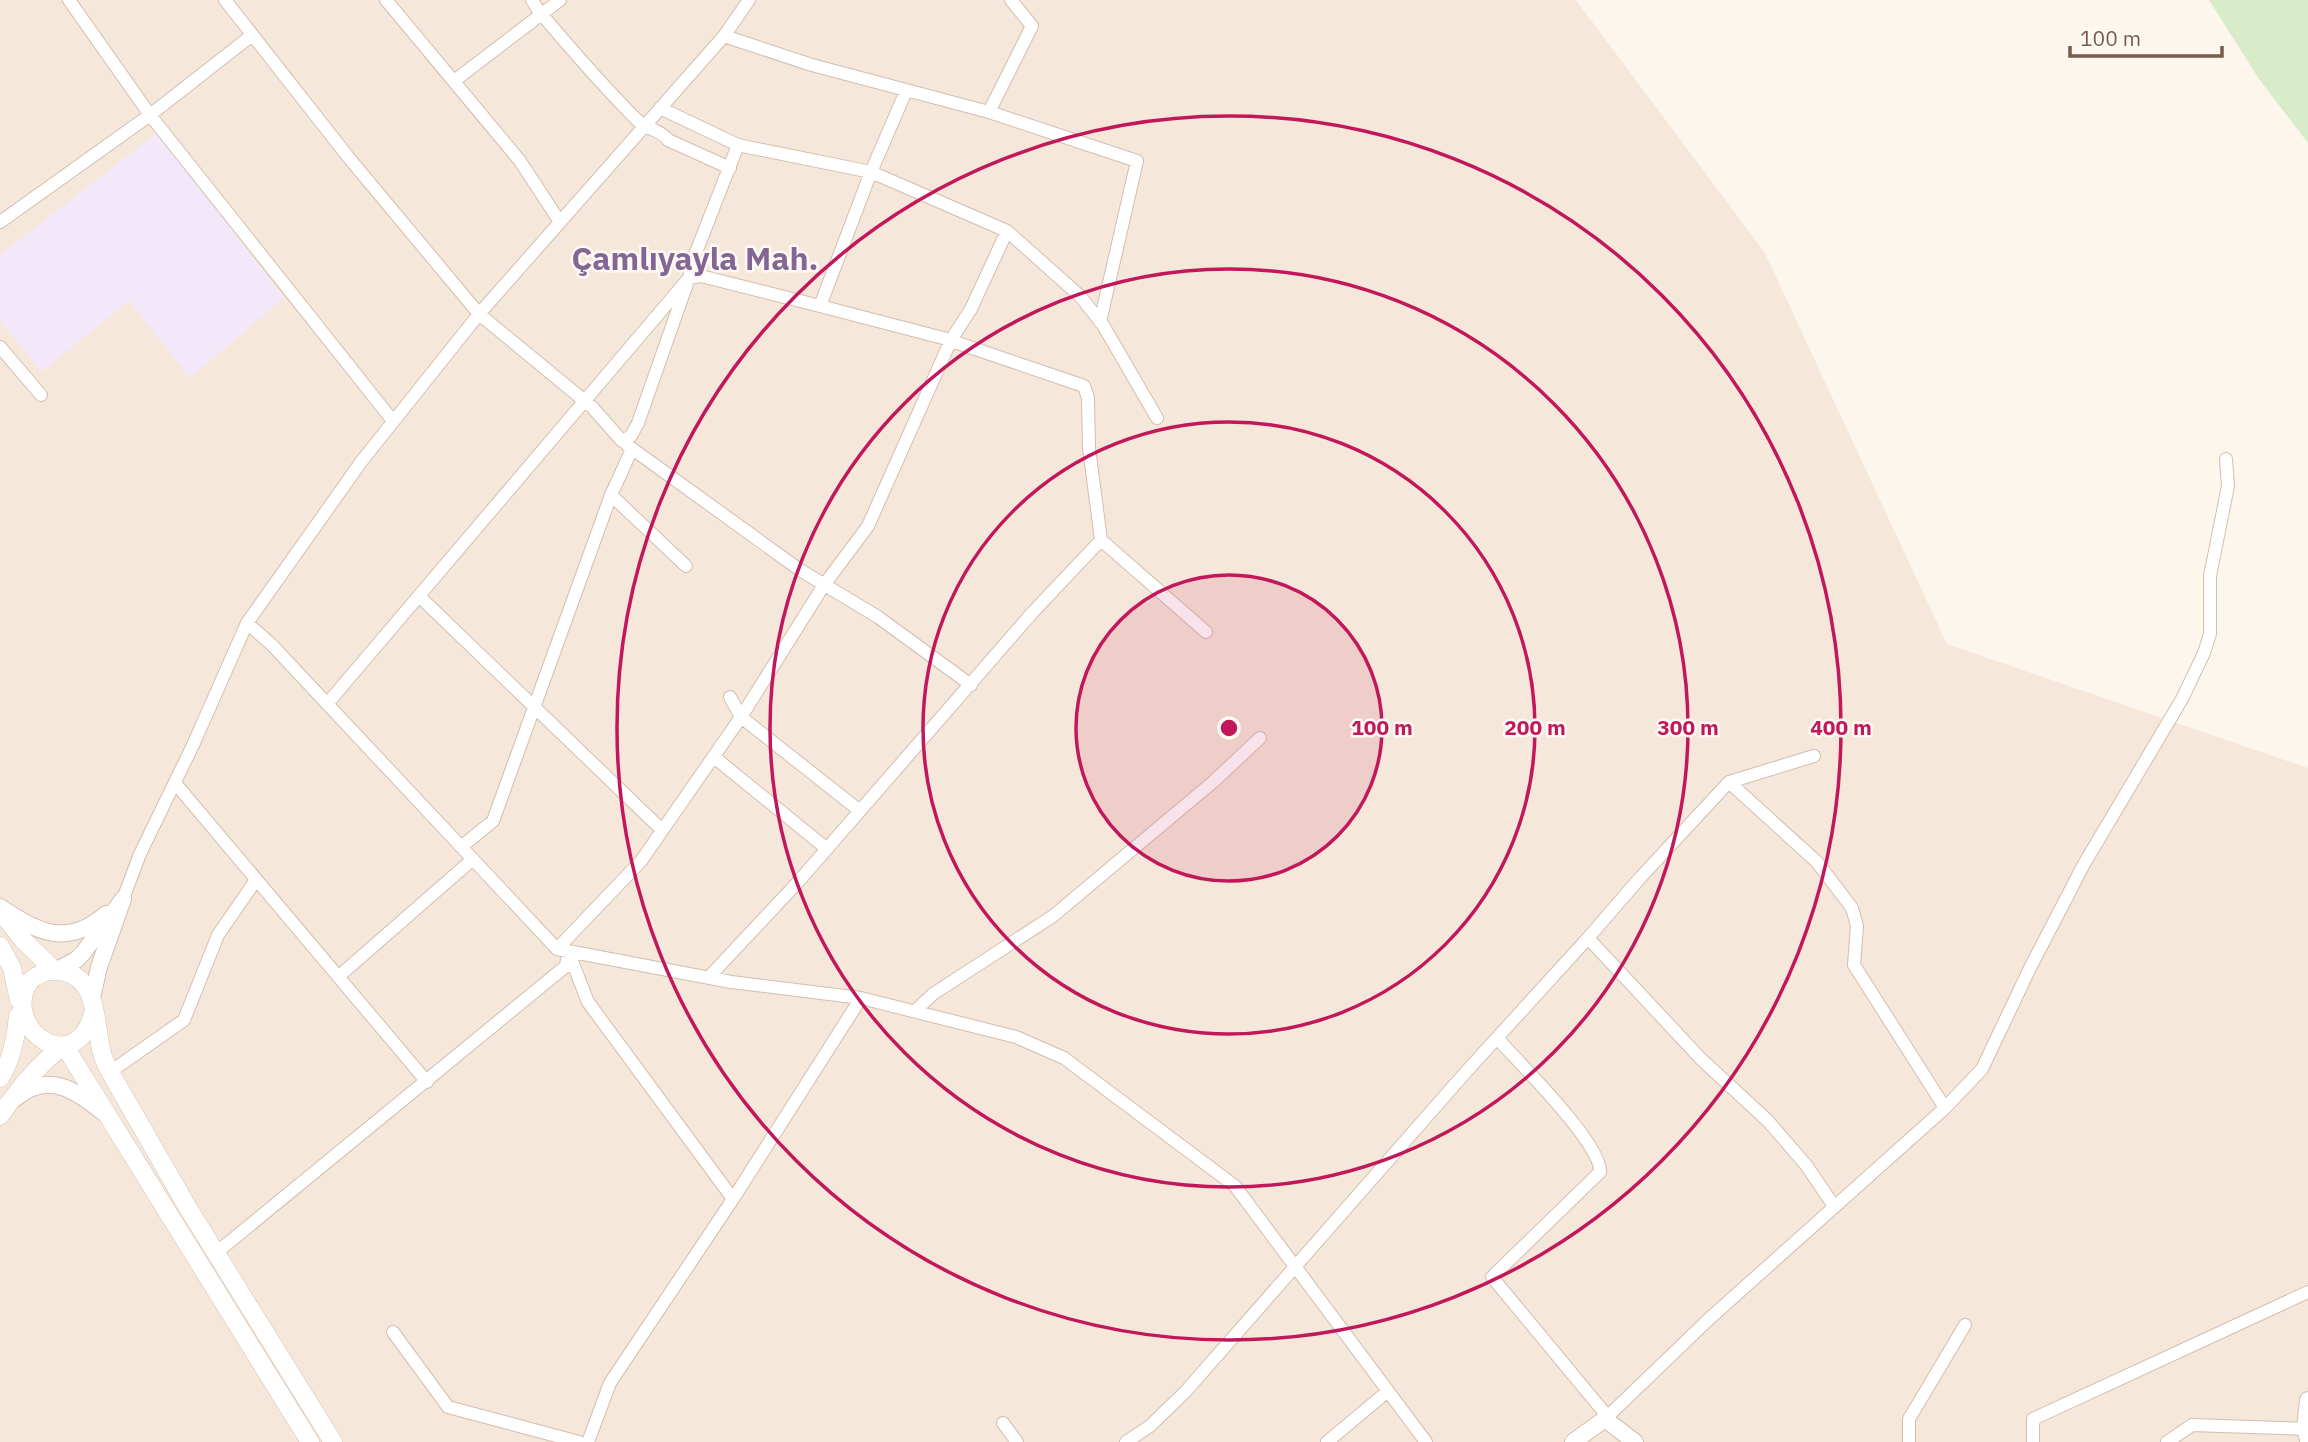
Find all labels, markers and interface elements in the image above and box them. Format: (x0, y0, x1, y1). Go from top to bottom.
scale bar (2070, 14, 2222, 58)
text: 100 m (2080, 24, 2141, 52)
district label: Çamlıyayla Mah. (571, 237, 819, 279)
text: 100 m (1351, 713, 1413, 741)
text: 200 m (1504, 713, 1566, 741)
text: 300 m (1657, 713, 1719, 741)
text: 400 m (1810, 713, 1872, 741)
centre of rings (1217, 716, 1241, 740)

